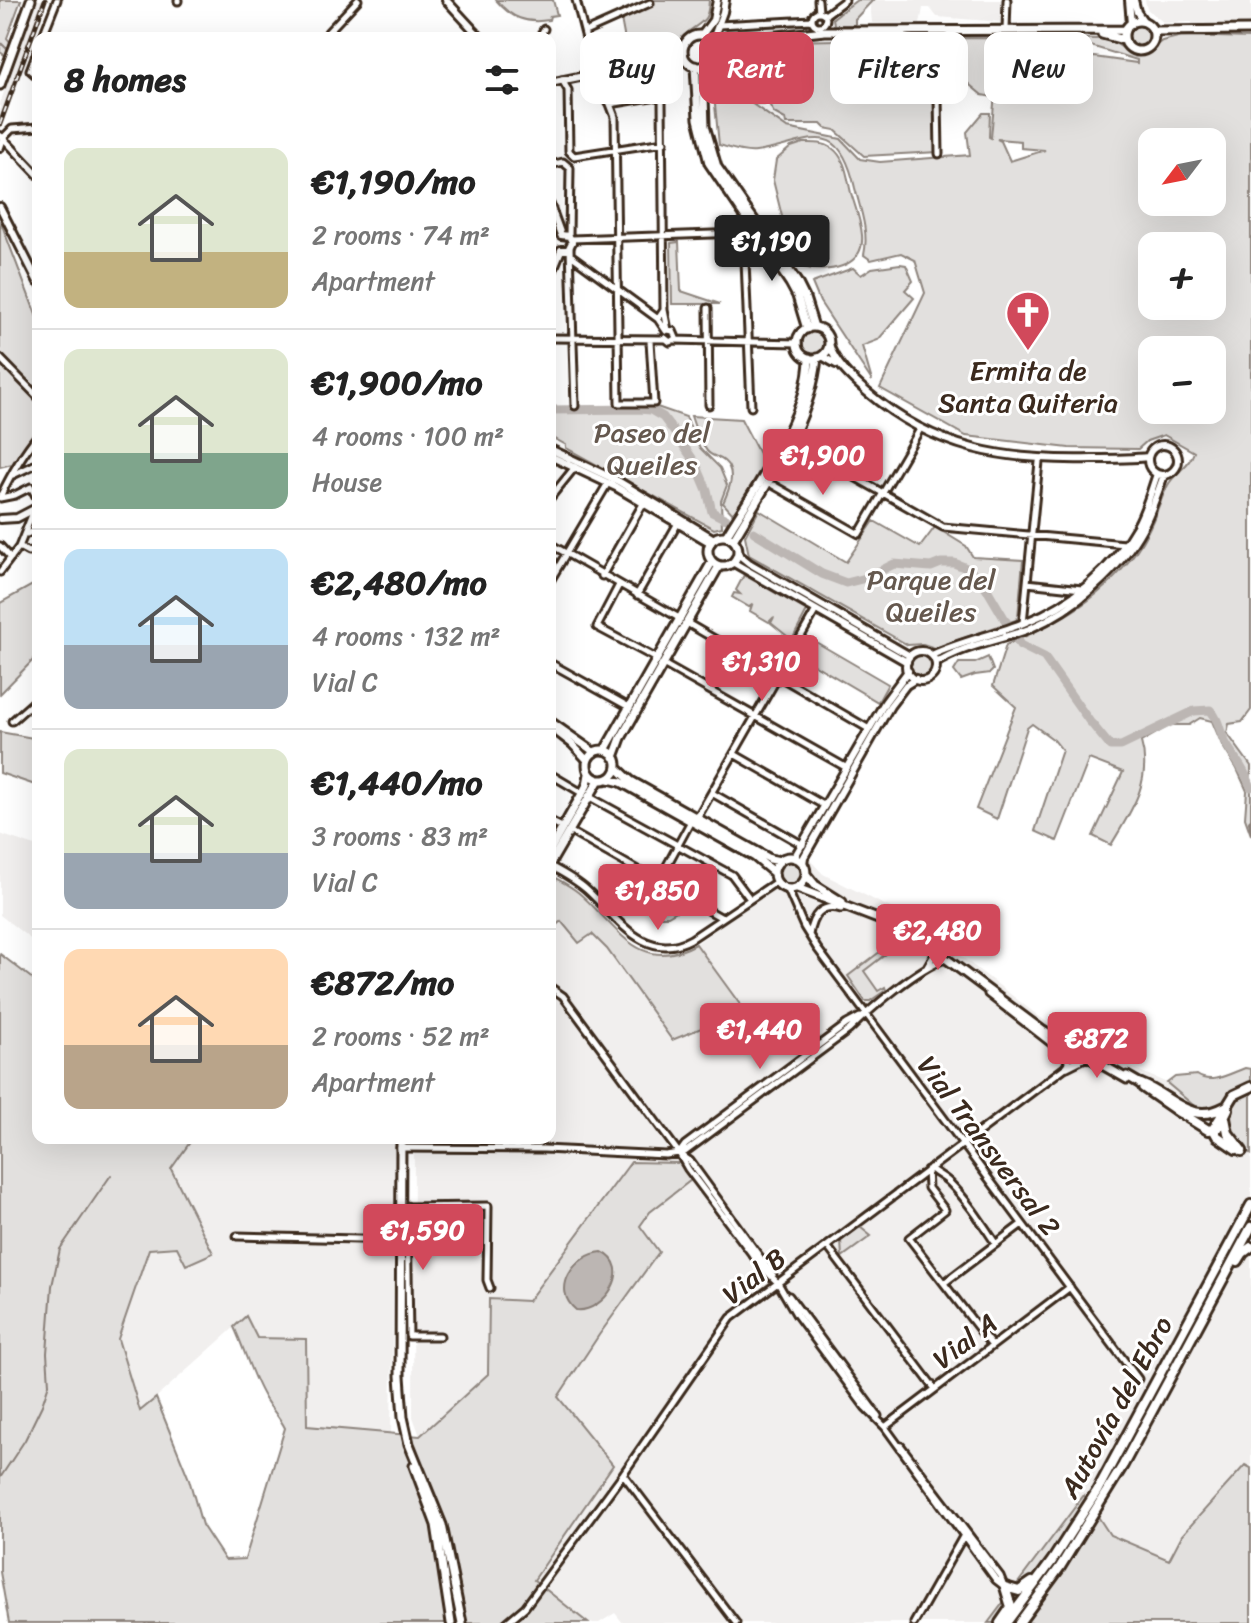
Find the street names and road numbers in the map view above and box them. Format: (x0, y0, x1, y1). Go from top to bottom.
street label: Vial Transversal 2 (904, 1045, 1074, 1247)
street label: Vial B (711, 1235, 797, 1317)
street label: Vial A (921, 1300, 1009, 1382)
street label: Autovía del Ebro (1045, 1307, 1187, 1508)

